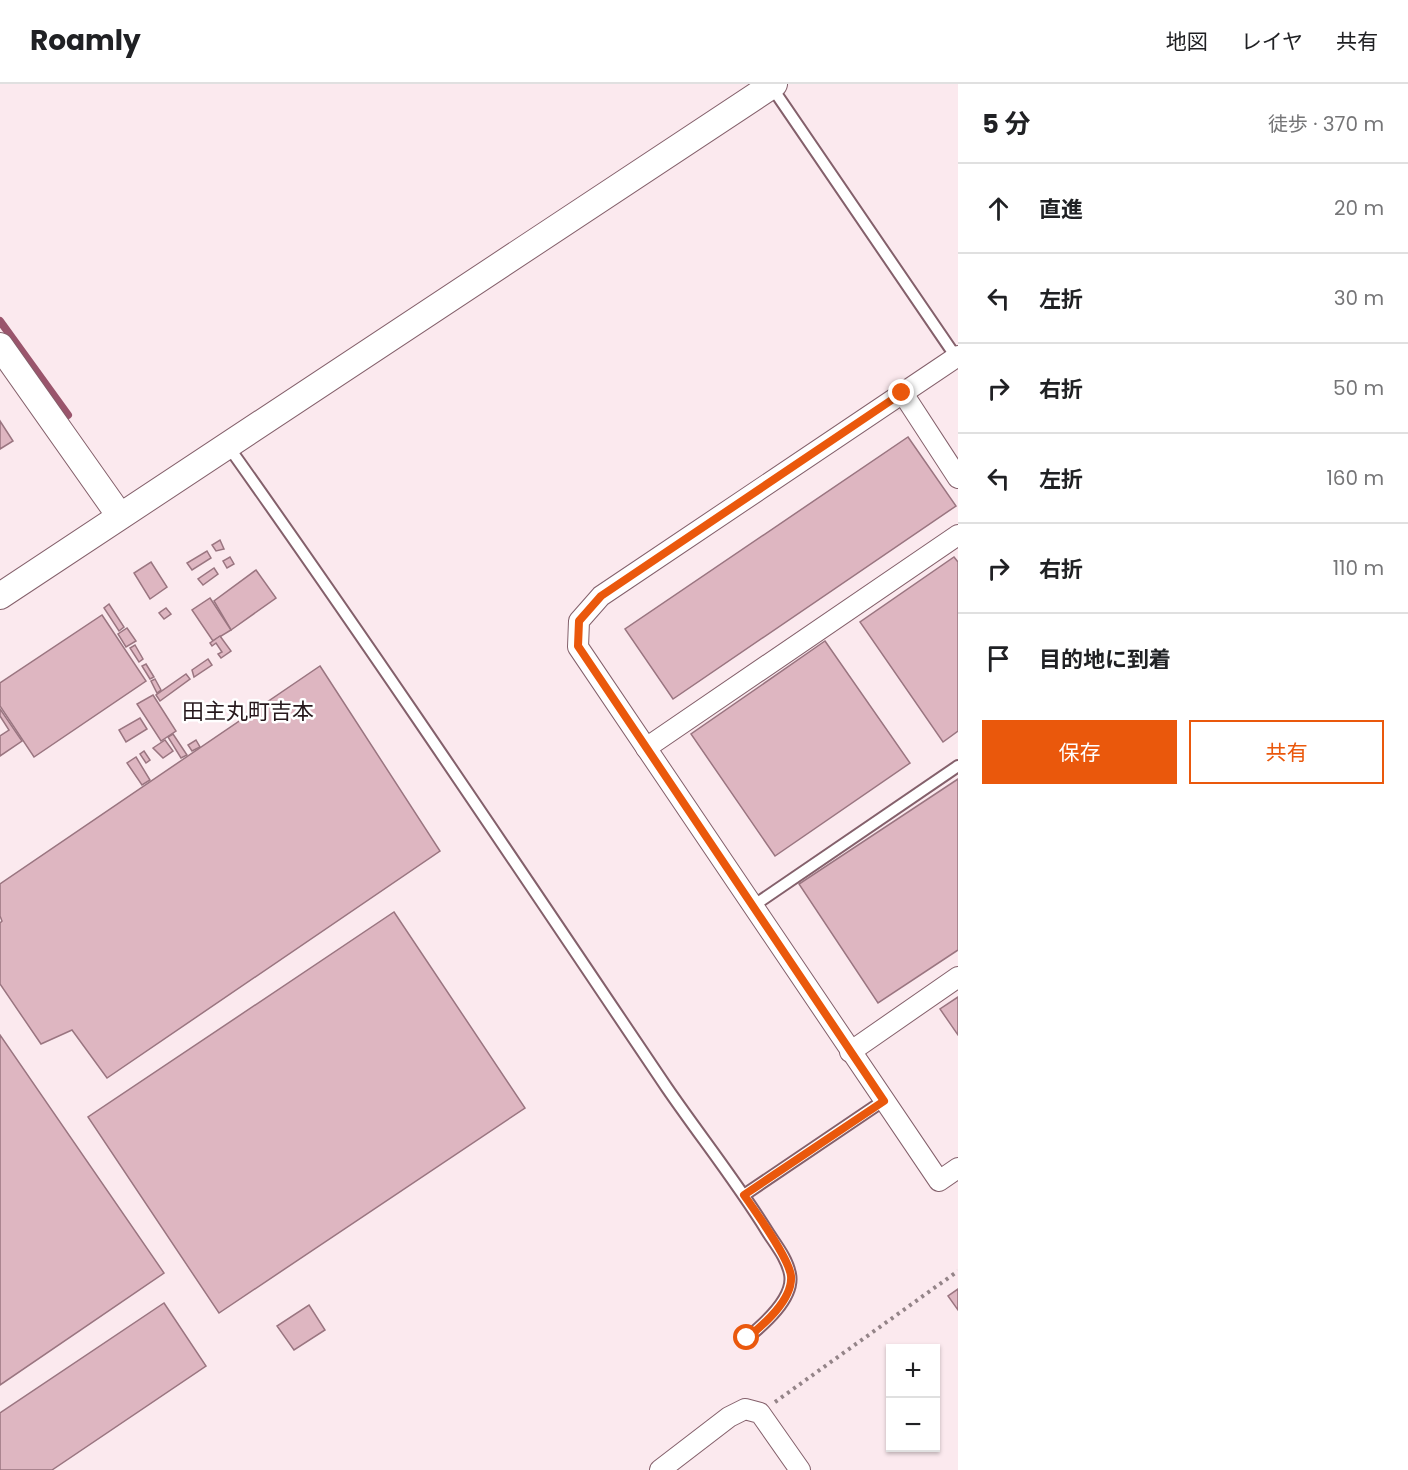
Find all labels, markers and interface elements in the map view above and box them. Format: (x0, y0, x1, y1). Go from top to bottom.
text: Roamly (30, 21, 141, 60)
text: 地図 (1166, 27, 1208, 56)
text: レイヤ (1241, 27, 1303, 56)
text: 共有 (1336, 27, 1378, 56)
text: 5 分 (982, 106, 1030, 142)
text: 徒歩 · 370 m (1268, 110, 1384, 138)
icon: ahead (982, 192, 1015, 225)
text: 直進 (1039, 194, 1083, 225)
text: 20 m (1334, 194, 1384, 222)
icon: left (982, 282, 1015, 315)
text: 左折 (1039, 284, 1083, 315)
text: 30 m (1334, 284, 1384, 312)
icon: right (982, 372, 1015, 405)
text: 右折 (1039, 374, 1083, 405)
text: 50 m (1333, 374, 1384, 402)
route end (888, 379, 914, 405)
icon: left (982, 462, 1015, 495)
text: 左折 (1039, 464, 1083, 495)
text: 160 m (1326, 464, 1384, 492)
icon: right (982, 552, 1015, 585)
text: 右折 (1039, 554, 1083, 585)
text: 110 m (1333, 554, 1384, 582)
icon: arrive (982, 642, 1015, 675)
text: 目的地に到着 (1039, 644, 1171, 675)
district label: 田主丸町吉本 (182, 696, 314, 727)
button: 保存 (982, 720, 1177, 784)
button: 共有 (1189, 720, 1384, 784)
route start (733, 1324, 759, 1350)
map controls (886, 1344, 940, 1452)
button: + (886, 1344, 940, 1398)
button: − (886, 1398, 940, 1452)

